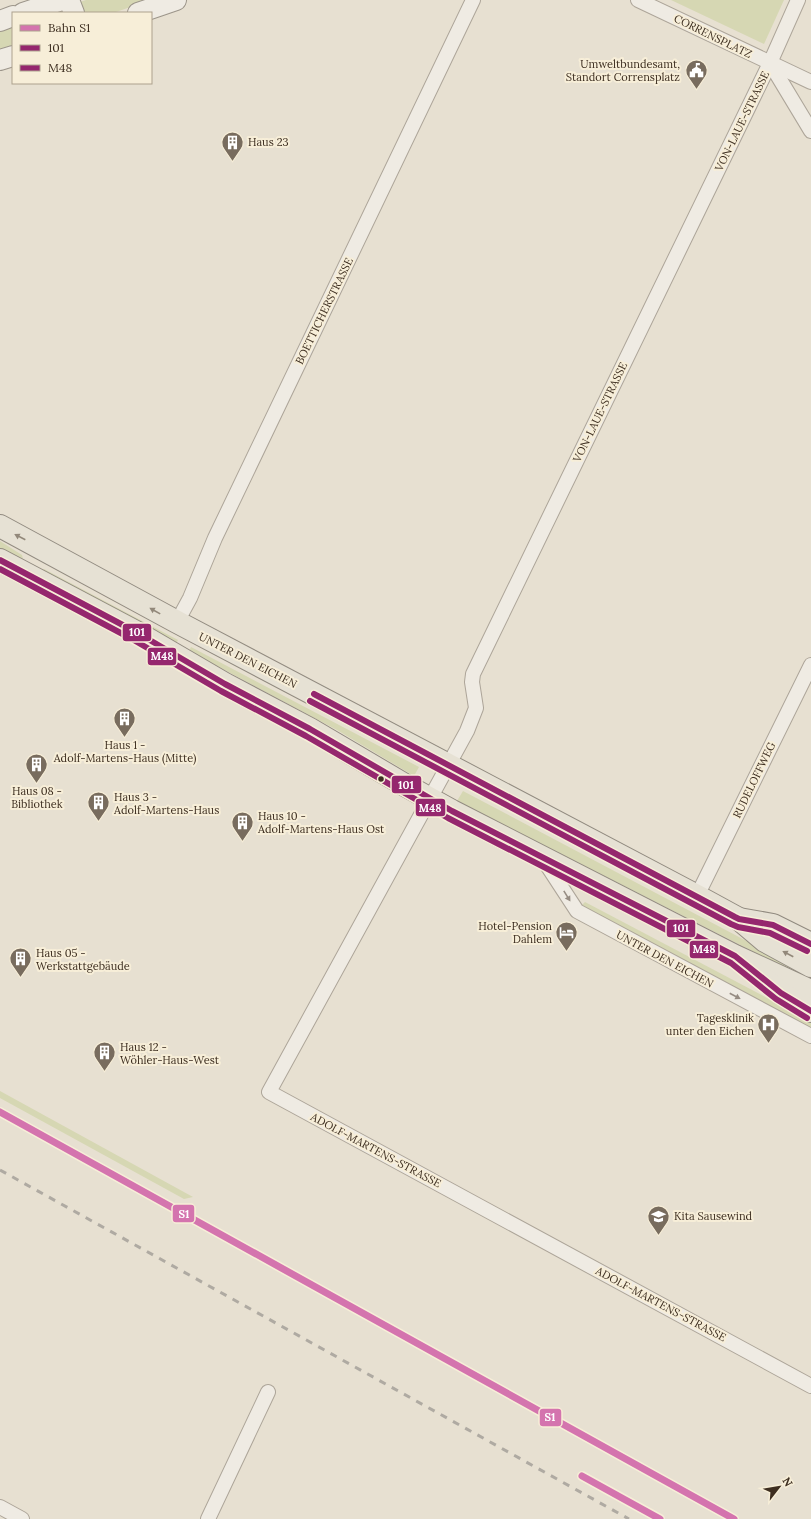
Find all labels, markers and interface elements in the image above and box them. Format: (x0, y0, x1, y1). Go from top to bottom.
street label: CORRENSPLATZ (672, 11, 755, 61)
legend (12, 12, 152, 84)
text: Bahn S1 (48, 20, 90, 35)
text: 101 (48, 40, 64, 55)
place label: Umweltbundesamt, Standort Corrensplatz (566, 57, 680, 84)
public building icon: Umweltbundesamt, Standort Corrensplatz (683, 57, 709, 90)
text: M48 (48, 60, 73, 75)
street label: VON-LAUE-STRASSE (711, 69, 772, 174)
building icon: Haus 23 (220, 129, 246, 162)
place label: Haus 23 (248, 135, 289, 149)
street label: BOETTICHERSTRASSE (292, 255, 356, 367)
street label: VON-LAUE-STRASSE (569, 360, 630, 465)
one-way arrow (15, 534, 26, 540)
one-way arrow (149, 607, 161, 614)
line badge: 101 (122, 623, 152, 642)
text: 101 (129, 625, 145, 639)
street label: UNTER DEN EICHEN (196, 629, 300, 691)
line badge: M48 (147, 647, 177, 666)
text: M48 (150, 649, 174, 663)
building icon: Haus 1 - Adolf-Martens-Haus (Mitte) (112, 706, 138, 739)
place label: Haus 1 - Adolf-Martens-Haus (Mitte) (53, 738, 196, 766)
street label: RUDELOFFWEG (730, 739, 779, 820)
building icon: Haus 08 - Bibliothek (24, 752, 50, 785)
unlabelled marker (376, 774, 386, 784)
line badge: 101 (391, 775, 422, 794)
text: 101 (398, 778, 414, 792)
place label: Haus 08 - Bibliothek (11, 784, 63, 811)
building icon: Haus 3 - Adolf-Martens-Haus (85, 790, 111, 823)
place label: Haus 3 - Adolf-Martens-Haus (113, 790, 219, 817)
line badge: M48 (415, 798, 446, 817)
text: M48 (418, 801, 442, 815)
building icon: Haus 10 - Adolf-Martens-Haus Ost (230, 809, 256, 842)
place label: Haus 10 - Adolf-Martens-Haus Ost (257, 809, 385, 836)
one-way arrow (563, 890, 570, 902)
place label: Hotel-Pension Dahlem (478, 919, 552, 946)
hotel icon: Hotel-Pension Dahlem (554, 919, 580, 952)
line badge: 101 (666, 919, 696, 938)
text: 101 (673, 921, 689, 935)
street label: UNTER DEN EICHEN (614, 927, 716, 991)
line badge: M48 (689, 940, 719, 959)
text: M48 (692, 942, 716, 956)
building icon: Haus 05 - Werkstattgebäude (7, 946, 33, 979)
place label: Haus 05 - Werkstattgebäude (36, 946, 130, 973)
one-way arrow (782, 950, 794, 957)
one-way arrow (729, 992, 740, 999)
place label: Tagesklinik unter den Eichen (666, 1011, 754, 1038)
hospital icon: Tagesklinik unter den Eichen (756, 1011, 782, 1044)
building icon: Haus 12 - Wöhler-Haus-West (91, 1040, 117, 1073)
place label: Haus 12 - Wöhler-Haus-West (120, 1040, 220, 1067)
street label: ADOLF-MARTENS-STRASSE (308, 1109, 444, 1190)
school or university icon: Kita Sausewind (645, 1203, 671, 1236)
line badge: S1 (172, 1204, 195, 1223)
text: S1 (178, 1207, 190, 1221)
place label: Kita Sausewind (674, 1209, 753, 1223)
street label: ADOLF-MARTENS-STRASSE (593, 1263, 729, 1344)
line badge: S1 (539, 1408, 562, 1427)
text: S1 (544, 1410, 556, 1424)
north arrow (759, 1467, 799, 1507)
text: N (779, 1475, 796, 1490)

